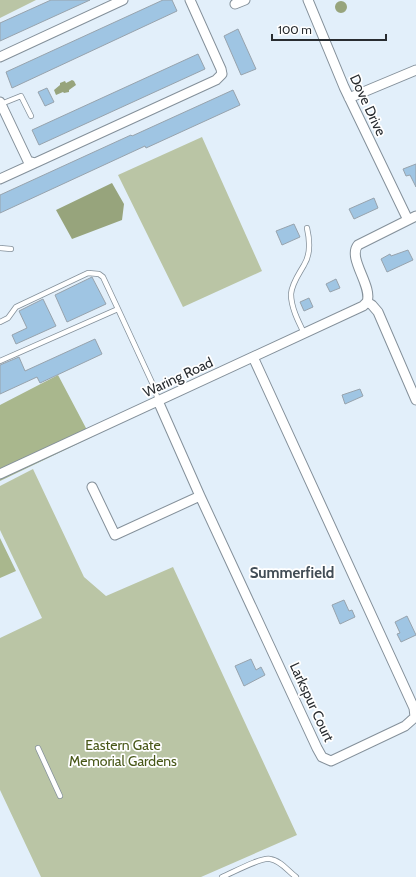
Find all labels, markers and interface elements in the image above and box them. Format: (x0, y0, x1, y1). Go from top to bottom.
scale bar (272, 16, 386, 42)
text: 100 m (278, 22, 312, 37)
street label: Dove Drive (346, 71, 390, 139)
street label: Waring Road (140, 353, 216, 401)
district label: Summerfield (250, 564, 334, 582)
street label: Larkspur Court (286, 659, 338, 745)
park label: Eastern Gate Memorial Gardens (69, 736, 177, 770)

